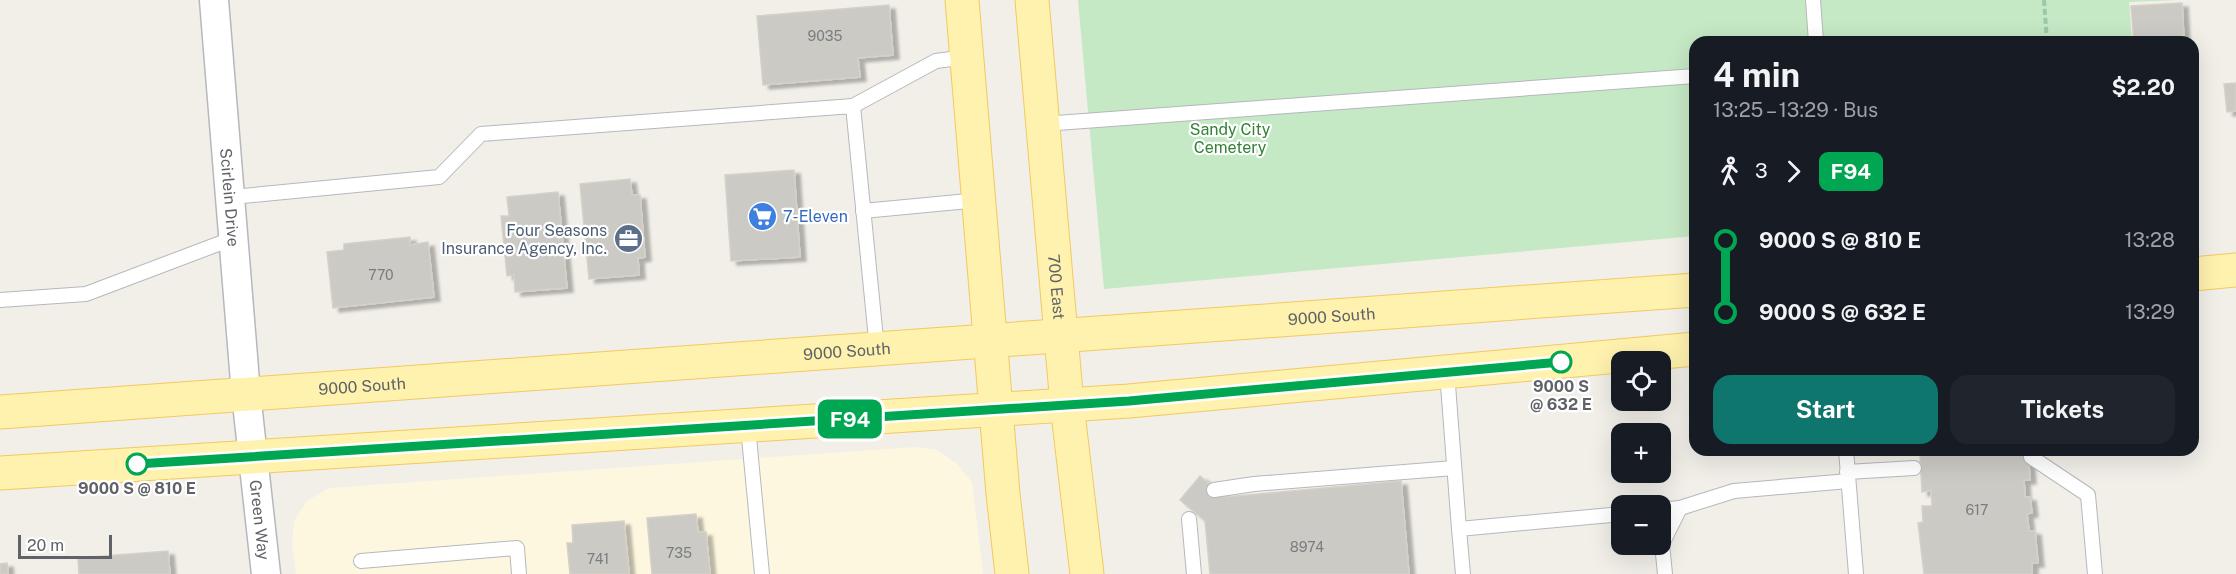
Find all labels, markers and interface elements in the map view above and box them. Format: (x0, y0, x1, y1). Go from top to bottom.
house number: 9035 (808, 28, 842, 44)
text: 4 min (1713, 56, 1800, 94)
text: $2.20 (2112, 74, 2175, 100)
text: 13:25 – 13:29 · Bus (1713, 98, 1878, 122)
park label: Sandy City Cemetery (1190, 120, 1271, 157)
street label: Scirlein Drive (217, 147, 243, 247)
icon: walk (1713, 155, 1746, 188)
icon: forward (1777, 155, 1810, 188)
text: 3 (1755, 159, 1768, 183)
text: F94 (1831, 159, 1871, 184)
supermarket icon: 7-Eleven (746, 200, 778, 232)
place label: 7-Eleven (783, 207, 848, 226)
place label: Four Seasons Insurance Agency, Inc. (441, 221, 607, 258)
office icon: Four Seasons Insurance Agency, Inc. (612, 223, 644, 255)
text: 9000 S @ 810 E (1759, 227, 1921, 253)
text: 13:28 (2124, 228, 2175, 252)
street label: 700 East (1045, 254, 1069, 320)
house number: 770 (368, 267, 394, 283)
text: 9000 S @ 632 E (1759, 299, 1926, 325)
text: 13:29 (2125, 300, 2175, 324)
street label: 9000 South (1287, 304, 1376, 329)
street label: 9000 South (803, 338, 891, 364)
marker: 9000 S @ 632 E (1550, 351, 1572, 373)
map controls (1611, 351, 1671, 555)
button: locate (1611, 351, 1671, 411)
street label: 9000 South (318, 373, 406, 399)
button: Start (1713, 375, 1938, 444)
button: Tickets (1950, 375, 2175, 444)
place label: 9000 S @ 632 E (1530, 377, 1592, 414)
line badge: F94 (816, 400, 884, 438)
text: F94 (830, 407, 870, 432)
button: + (1611, 423, 1671, 483)
marker: 9000 S @ 810 E (126, 453, 148, 475)
place label: 9000 S @ 810 E (78, 479, 196, 498)
street label: Green Way (246, 479, 274, 561)
button: − (1611, 495, 1671, 555)
house number: 617 (1966, 502, 1988, 518)
scale bar (18, 532, 112, 560)
text: 20 m (27, 536, 64, 555)
house number: 8974 (1290, 539, 1324, 555)
house number: 735 (666, 545, 692, 561)
house number: 741 (587, 551, 609, 567)

